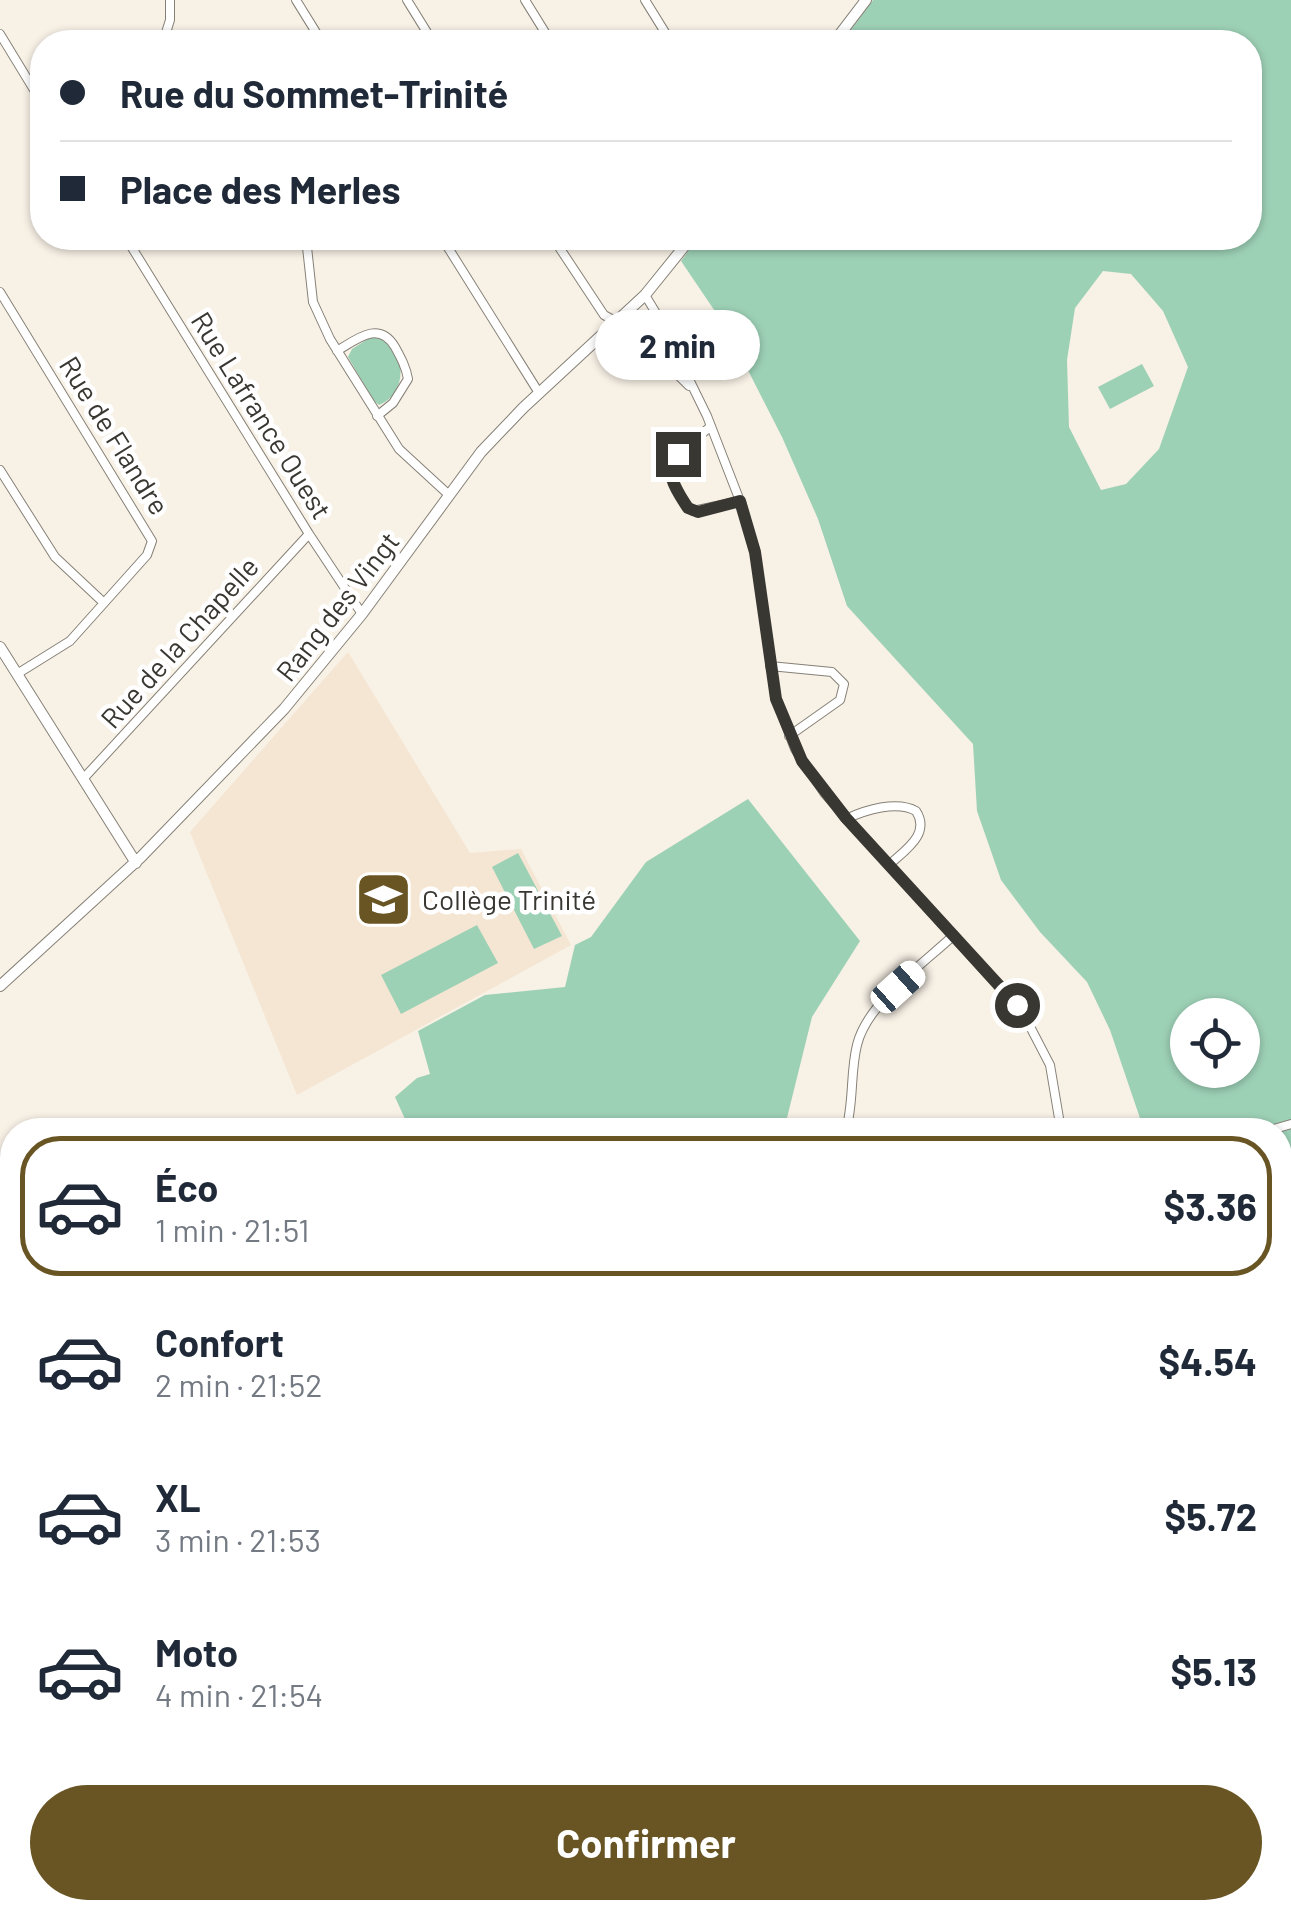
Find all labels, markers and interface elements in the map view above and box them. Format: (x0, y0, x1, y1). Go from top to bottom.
text: Rue du Sommet-Trinité (120, 70, 508, 116)
text: Place des Merles (120, 166, 401, 212)
street label: Rue Lafrance Ouest (185, 305, 339, 525)
callout: 2 min (596, 309, 760, 379)
text: 2 min (639, 326, 716, 364)
street label: Rue de Flandre (53, 350, 177, 520)
route end (656, 432, 701, 477)
street label: Rang des Vingt (268, 525, 406, 687)
street label: Rue de la Chapelle (93, 549, 265, 735)
school or university icon: Collège Trinité (353, 869, 413, 929)
place label: Collège Trinité (422, 882, 596, 916)
car (866, 956, 930, 1018)
route start (995, 983, 1040, 1028)
map controls (1170, 998, 1260, 1088)
button: locate (1170, 998, 1260, 1088)
icon: car (35, 1161, 125, 1251)
text: Éco (155, 1164, 219, 1210)
text: $3.36 (1164, 1183, 1257, 1229)
text: 1 min · 21:51 (155, 1210, 310, 1248)
icon: car (35, 1316, 125, 1406)
text: Confort (155, 1319, 284, 1365)
text: $4.54 (1159, 1338, 1257, 1384)
text: 2 min · 21:52 (155, 1365, 322, 1403)
icon: car (35, 1471, 125, 1561)
text: XL (155, 1474, 201, 1520)
text: $5.72 (1164, 1493, 1257, 1539)
text: 3 min · 21:53 (155, 1520, 321, 1558)
icon: car (35, 1626, 125, 1716)
text: Moto (155, 1629, 238, 1675)
text: $5.13 (1171, 1648, 1257, 1694)
text: 4 min · 21:54 (155, 1675, 323, 1713)
button: Confirmer (30, 1785, 1262, 1900)

